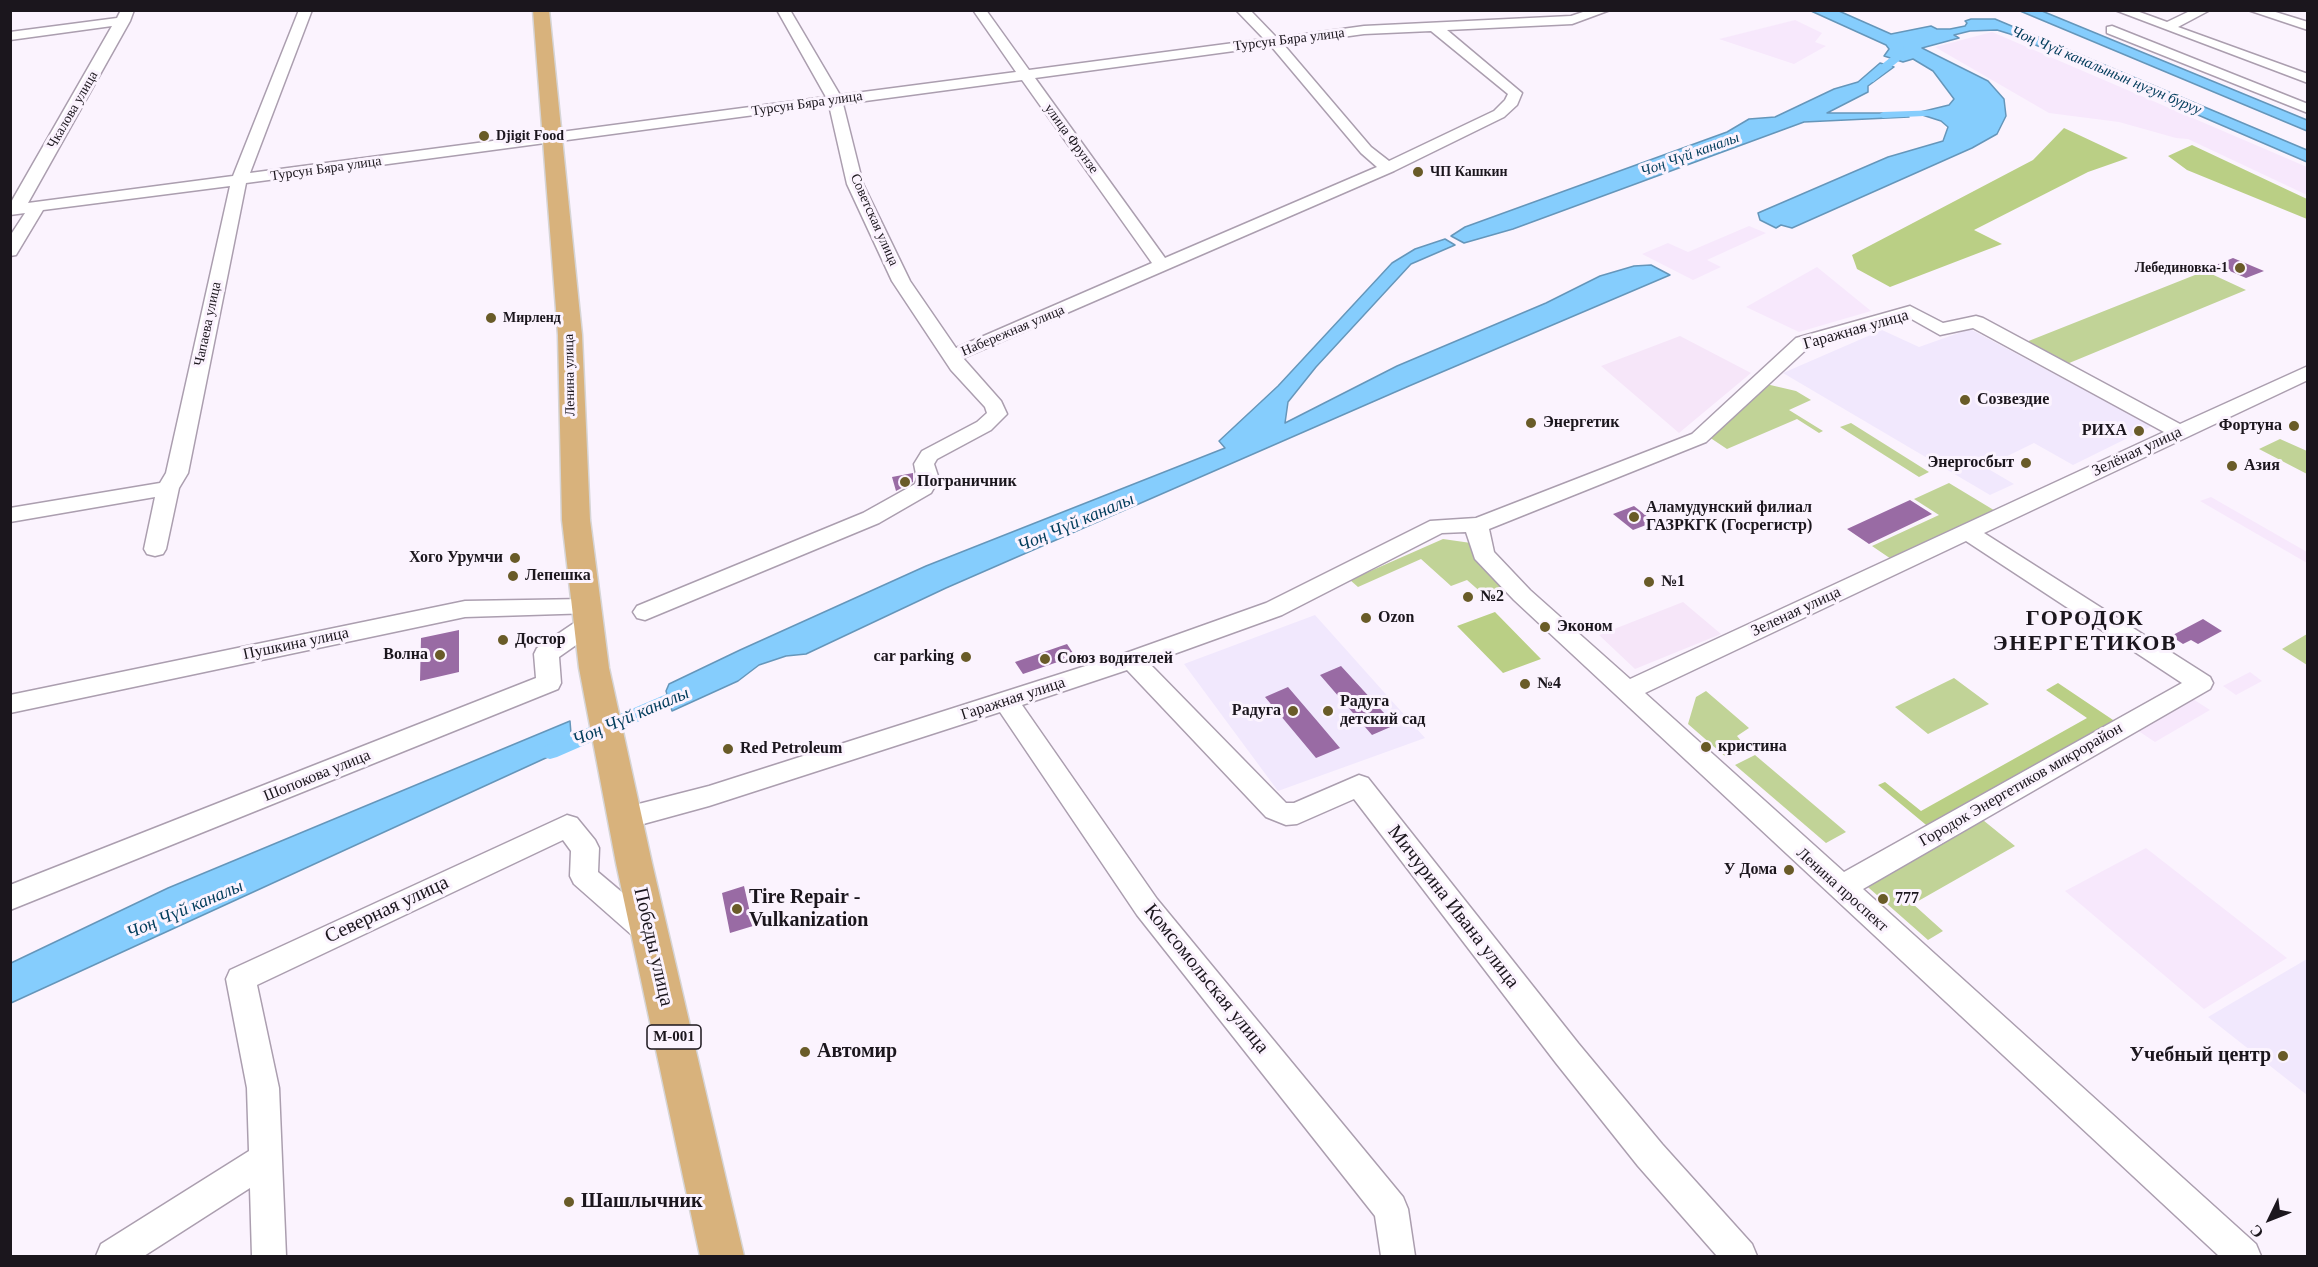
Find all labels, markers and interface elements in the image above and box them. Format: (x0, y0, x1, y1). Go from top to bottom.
water label: Чоң Чүй каналынын нугун буруу (2008, 23, 2204, 119)
street label: Турсун Бяра улица (1233, 25, 1345, 55)
street label: Чкалова улица (44, 68, 102, 152)
street label: Турсун Бяра улица (751, 88, 863, 120)
street label: улица Фрунзе (1040, 101, 1102, 177)
place label: Djigit Food (496, 128, 564, 144)
marker: Djigit Food (477, 129, 491, 143)
water label: Чоң Чүй каналы (1638, 129, 1742, 181)
street label: Турсун Бяра улица (270, 153, 382, 185)
place label: ЧП Кашкин (1430, 164, 1508, 180)
marker: ЧП Кашкин (1411, 165, 1425, 179)
street label: Советская улица (846, 171, 902, 269)
place label: Лебединовка-1 (2135, 260, 2228, 276)
marker: Лебединовка-1 (2233, 261, 2247, 275)
street label: Чапаева улица (191, 280, 225, 368)
street label: Набережная улица (959, 302, 1067, 360)
street label: Гаражная улица (1801, 306, 1911, 354)
place label: Мирленд (503, 310, 561, 326)
marker: Мирленд (484, 311, 498, 325)
street label: Ленина улица (561, 334, 579, 416)
place label: Созвездие (1977, 390, 2049, 410)
marker: Созвездие (1958, 393, 1972, 407)
place label: Энергетик (1543, 413, 1620, 433)
marker: Энергетик (1524, 416, 1538, 430)
place label: Фортуна (2219, 416, 2282, 436)
marker: Фортуна (2287, 419, 2301, 433)
place label: РИХА (2082, 421, 2127, 441)
street label: Зелёная улица (2089, 423, 2185, 481)
marker: РИХА (2132, 424, 2146, 438)
place label: Энергосбыт (1927, 453, 2014, 473)
marker: Энергосбыт (2019, 456, 2033, 470)
place label: Азия (2244, 456, 2280, 476)
marker: Азия (2225, 459, 2239, 473)
place label: Пограничник (917, 472, 1017, 492)
marker: Пограничник (898, 475, 912, 489)
water label: Чоң Чүй каналы (1014, 489, 1138, 557)
place label: Аламудунский филиал ГАЗРКГК (Госрегистр) (1646, 498, 1812, 536)
marker: Аламудунский филиал ГАЗРКГК (Госрегистр) (1627, 510, 1641, 524)
place label: Хого Урумчи (409, 548, 503, 568)
marker: Хого Урумчи (508, 551, 522, 565)
place label: Лепешка (525, 566, 591, 586)
marker: Лепешка (506, 569, 520, 583)
place label: №1 (1661, 572, 1685, 592)
marker: №1 (1642, 575, 1656, 589)
street label: Зеленая улица (1748, 583, 1844, 641)
place label: №2 (1480, 587, 1504, 607)
marker: №2 (1461, 590, 1475, 604)
district label: ГОРОДОК ЭНЕРГЕТИКОВ (1993, 606, 2177, 658)
place label: Ozon (1378, 608, 1414, 628)
marker: Ozon (1359, 611, 1373, 625)
place label: Эконом (1557, 617, 1613, 637)
marker: Эконом (1538, 620, 1552, 634)
street label: Пушкина улица (241, 623, 351, 665)
place label: Достор (515, 630, 566, 650)
marker: Достор (496, 633, 510, 647)
place label: Волна (383, 645, 428, 665)
place label: car parking (874, 647, 954, 667)
marker: Волна (433, 648, 447, 662)
place label: Союз водителей (1057, 649, 1173, 669)
marker: car parking (959, 650, 973, 664)
marker: Союз водителей (1038, 652, 1052, 666)
street label: Гаражная улица (958, 673, 1068, 725)
place label: №4 (1537, 674, 1561, 694)
marker: №4 (1518, 677, 1532, 691)
water label: Чоң Чүй каналы (569, 683, 693, 751)
place label: Радуга детский сад (1340, 692, 1425, 730)
place label: Радуга (1232, 701, 1281, 721)
marker: Радуга (1286, 704, 1300, 718)
marker: Радуга детский сад (1321, 704, 1335, 718)
street label: Городок Энергетиков микрорайон (1916, 719, 2126, 851)
place label: кристина (1718, 737, 1787, 757)
place label: Red Petroleum (740, 739, 842, 759)
marker: кристина (1699, 740, 1713, 754)
marker: Red Petroleum (721, 742, 735, 756)
street label: Шопокова улица (261, 746, 373, 806)
street label: Мичурина Ивана улица (1382, 821, 1524, 993)
street label: Ленина проспект (1792, 844, 1892, 936)
place label: У Дома (1724, 860, 1777, 880)
marker: У Дома (1782, 863, 1796, 877)
street label: Северная улица (321, 871, 453, 949)
water label: Чоң Чүй каналы (123, 876, 247, 944)
street label: Победы улица (628, 885, 678, 1009)
place label: Tire Repair - Vulkanization (749, 886, 868, 933)
place label: 777 (1895, 889, 1919, 909)
marker: 777 (1876, 892, 1890, 906)
street label: Комсомольская улица (1138, 899, 1274, 1059)
marker: Tire Repair - Vulkanization (730, 902, 744, 916)
road number: М-001 (647, 1025, 701, 1049)
place label: Автомир (817, 1040, 897, 1064)
place label: Учебный центр (2129, 1044, 2271, 1068)
marker: Автомир (798, 1045, 812, 1059)
marker: Учебный центр (2276, 1049, 2290, 1063)
north arrow (2240, 1189, 2300, 1249)
place label: Шашлычник (581, 1190, 703, 1214)
marker: Шашлычник (562, 1195, 576, 1209)
text: С (2246, 1222, 2267, 1242)

